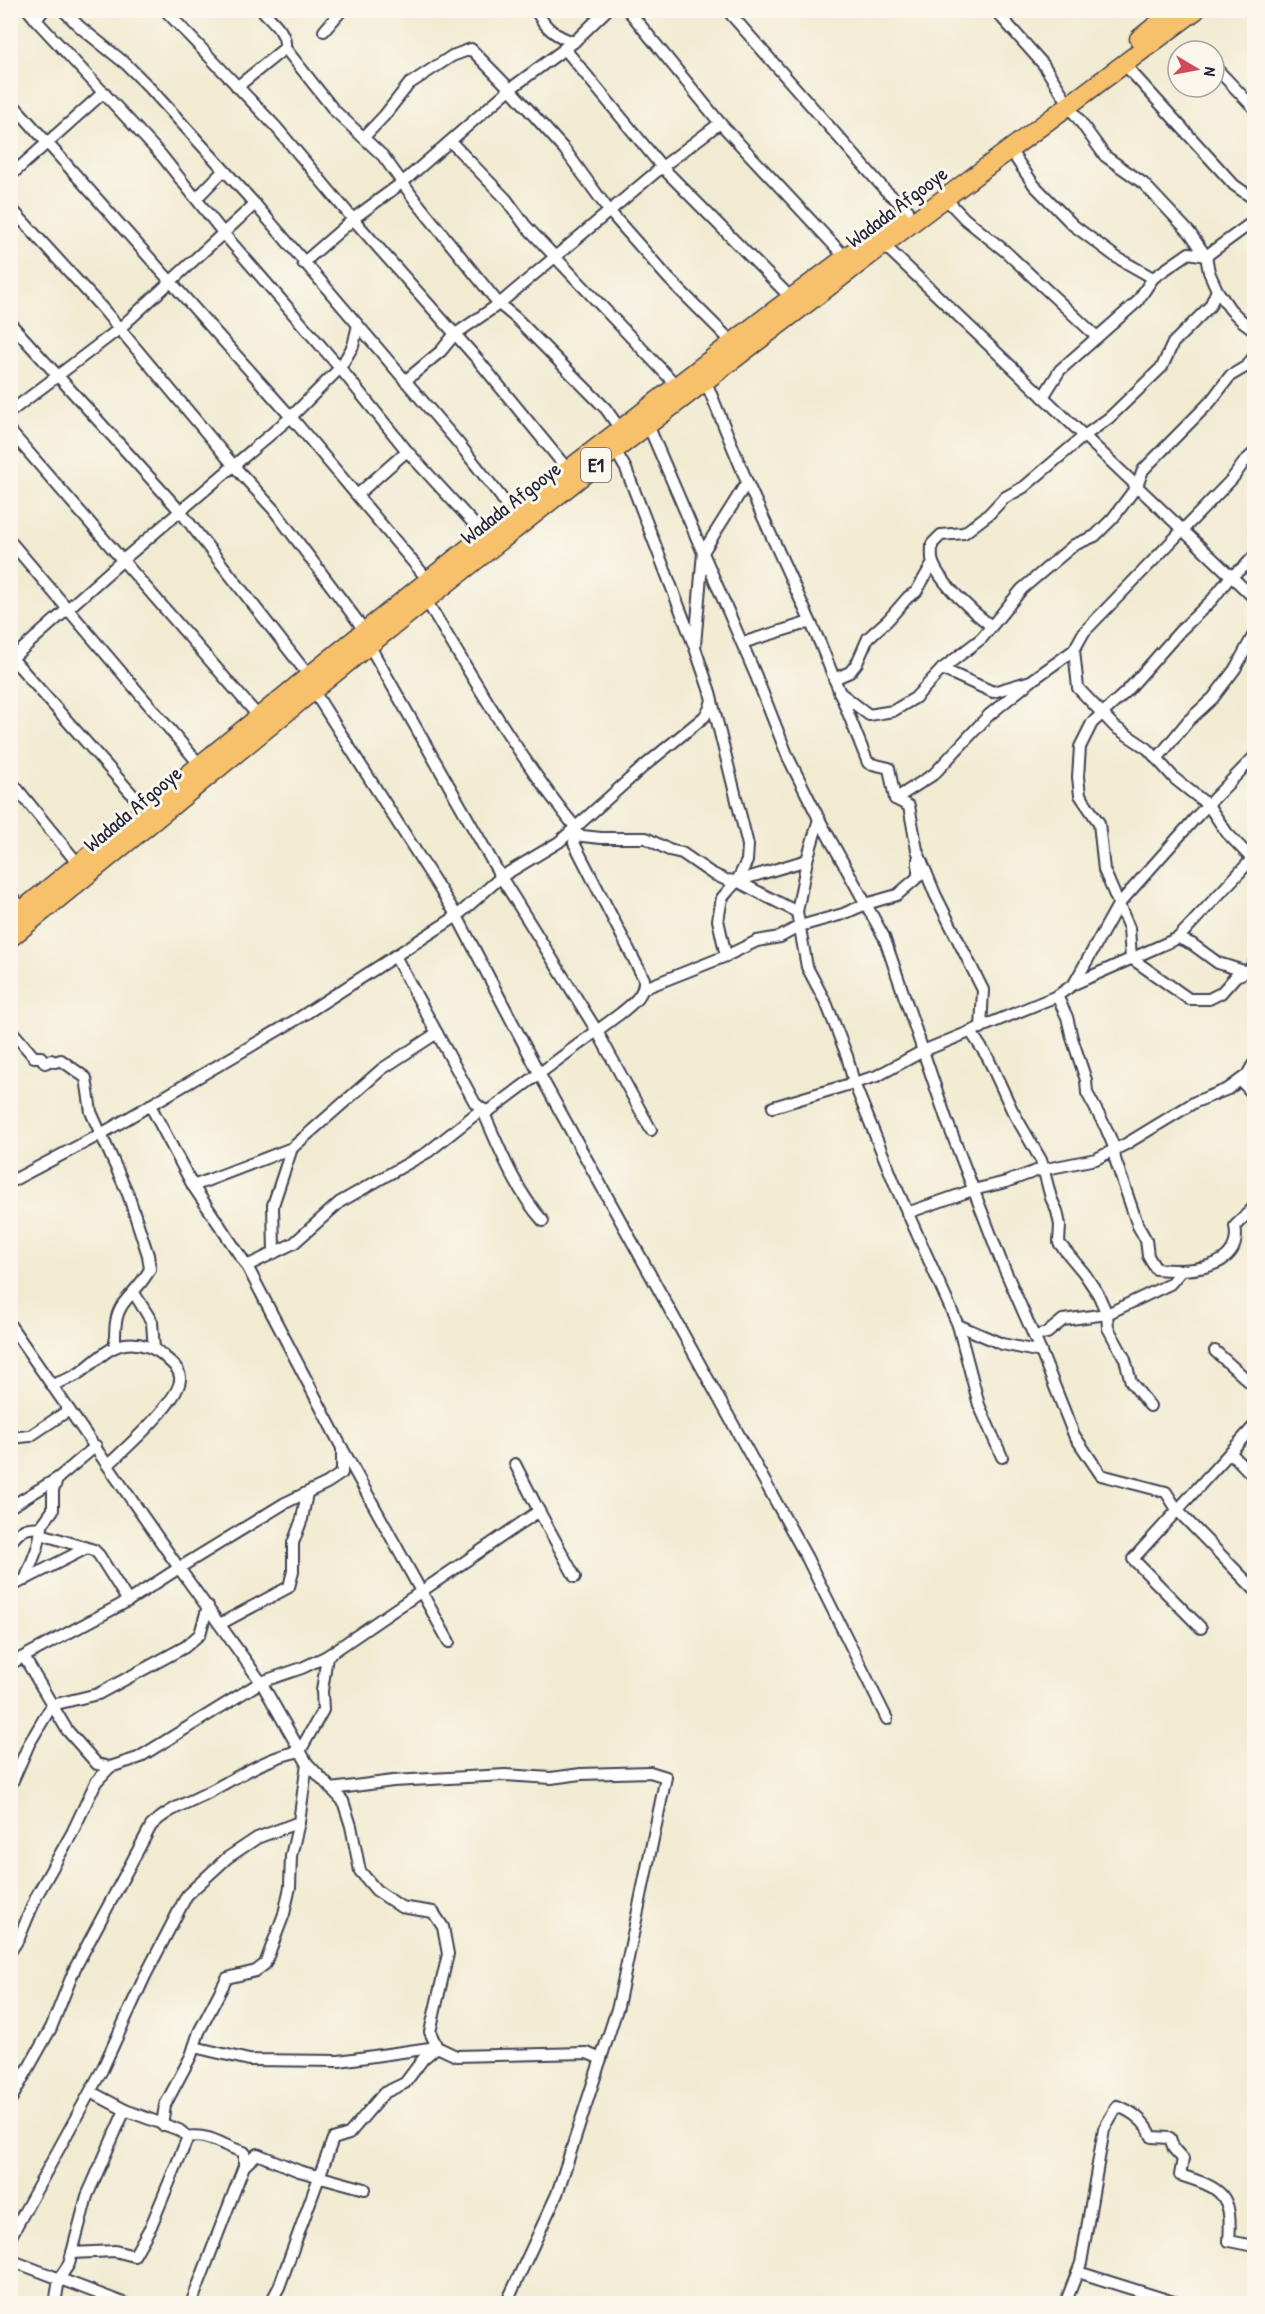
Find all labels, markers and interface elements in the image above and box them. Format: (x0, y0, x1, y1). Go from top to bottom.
north arrow (1166, 39, 1226, 99)
text: N (1199, 66, 1222, 78)
street label: Wadada Afgooye (840, 159, 953, 254)
road number: E1 (581, 448, 611, 482)
street label: Wadada Afgooye (454, 454, 567, 551)
street label: Wadada Afgooye (77, 759, 188, 858)

